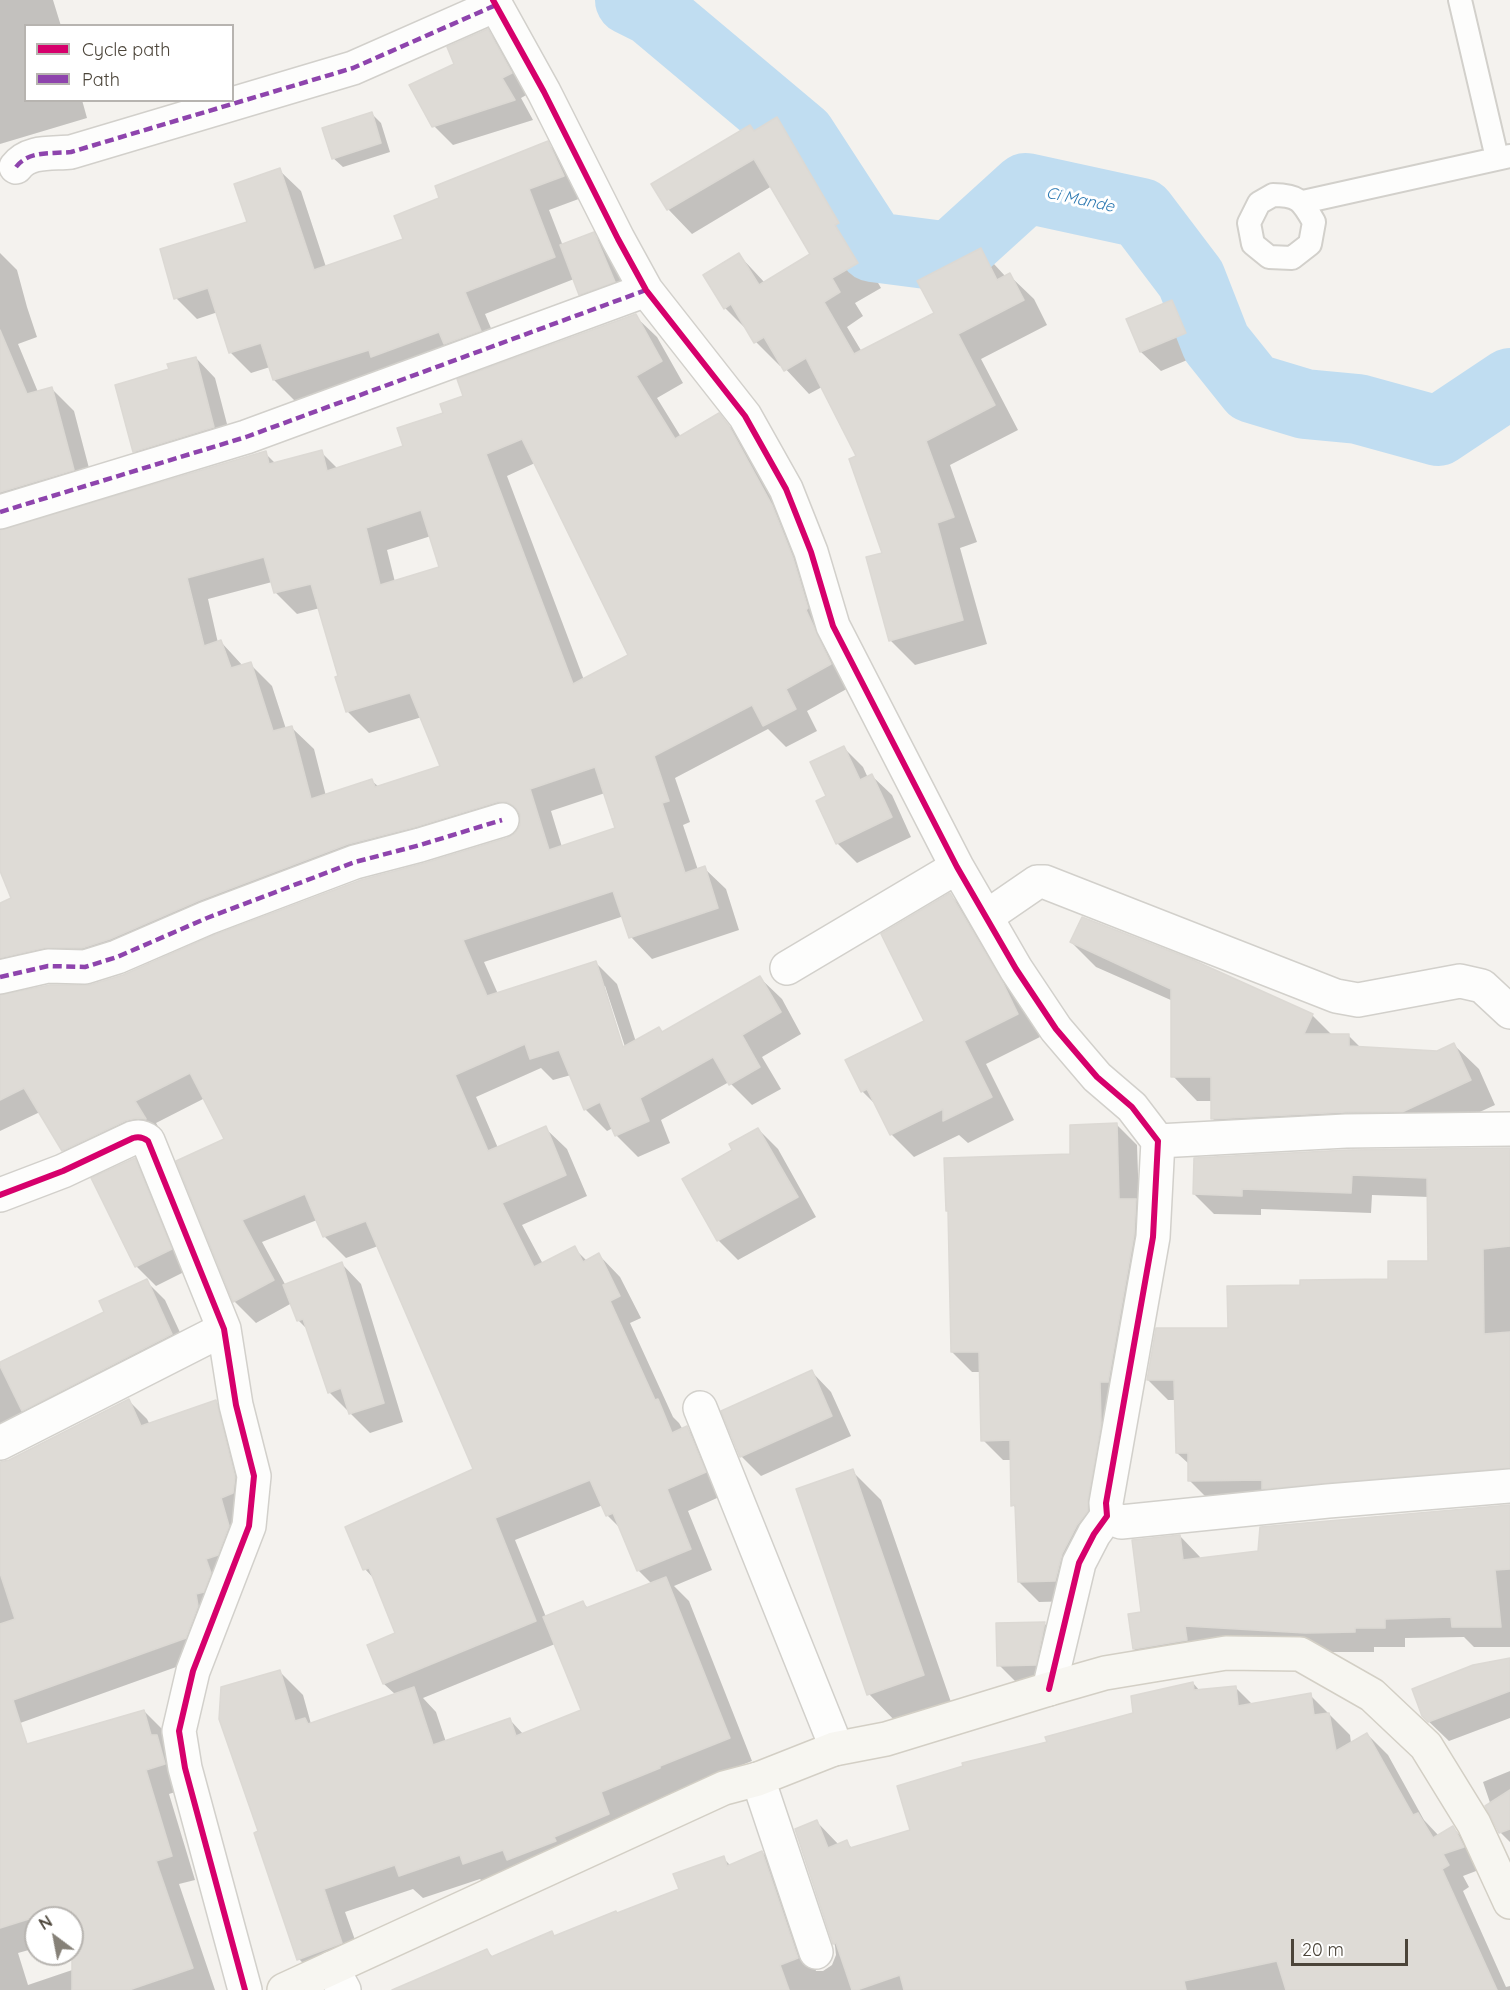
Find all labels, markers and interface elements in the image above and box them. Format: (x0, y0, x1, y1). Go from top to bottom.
legend (24, 24, 234, 102)
text: Cycle path (82, 38, 170, 61)
text: Path (82, 68, 120, 91)
water label: Ci Mande (1044, 183, 1116, 217)
north arrow (24, 1906, 84, 1966)
text: N (35, 1911, 56, 1934)
scale bar (1294, 1927, 1411, 1965)
text: 20 m (1302, 1938, 1344, 1961)

